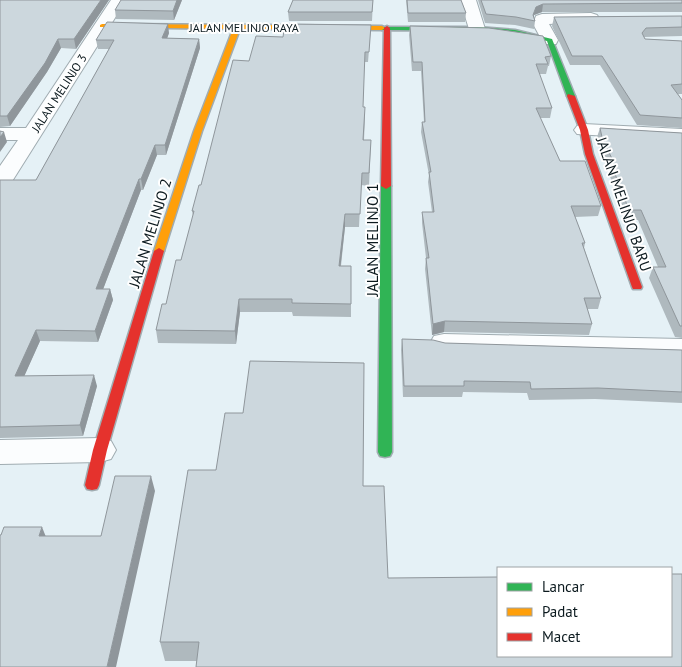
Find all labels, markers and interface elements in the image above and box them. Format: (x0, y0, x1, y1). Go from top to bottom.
street label: JALAN MELINJO RAYA (188, 20, 299, 35)
street label: JALAN MELINJO 3 (28, 51, 90, 136)
street label: JALAN MELINJO BARU (592, 133, 656, 274)
street label: JALAN MELINJO 2 (124, 176, 176, 291)
street label: JALAN MELINJO 1 (363, 184, 382, 297)
legend (497, 567, 672, 657)
text: Lancar (542, 577, 584, 596)
text: Padat (542, 602, 578, 621)
text: Macet (542, 627, 580, 646)

